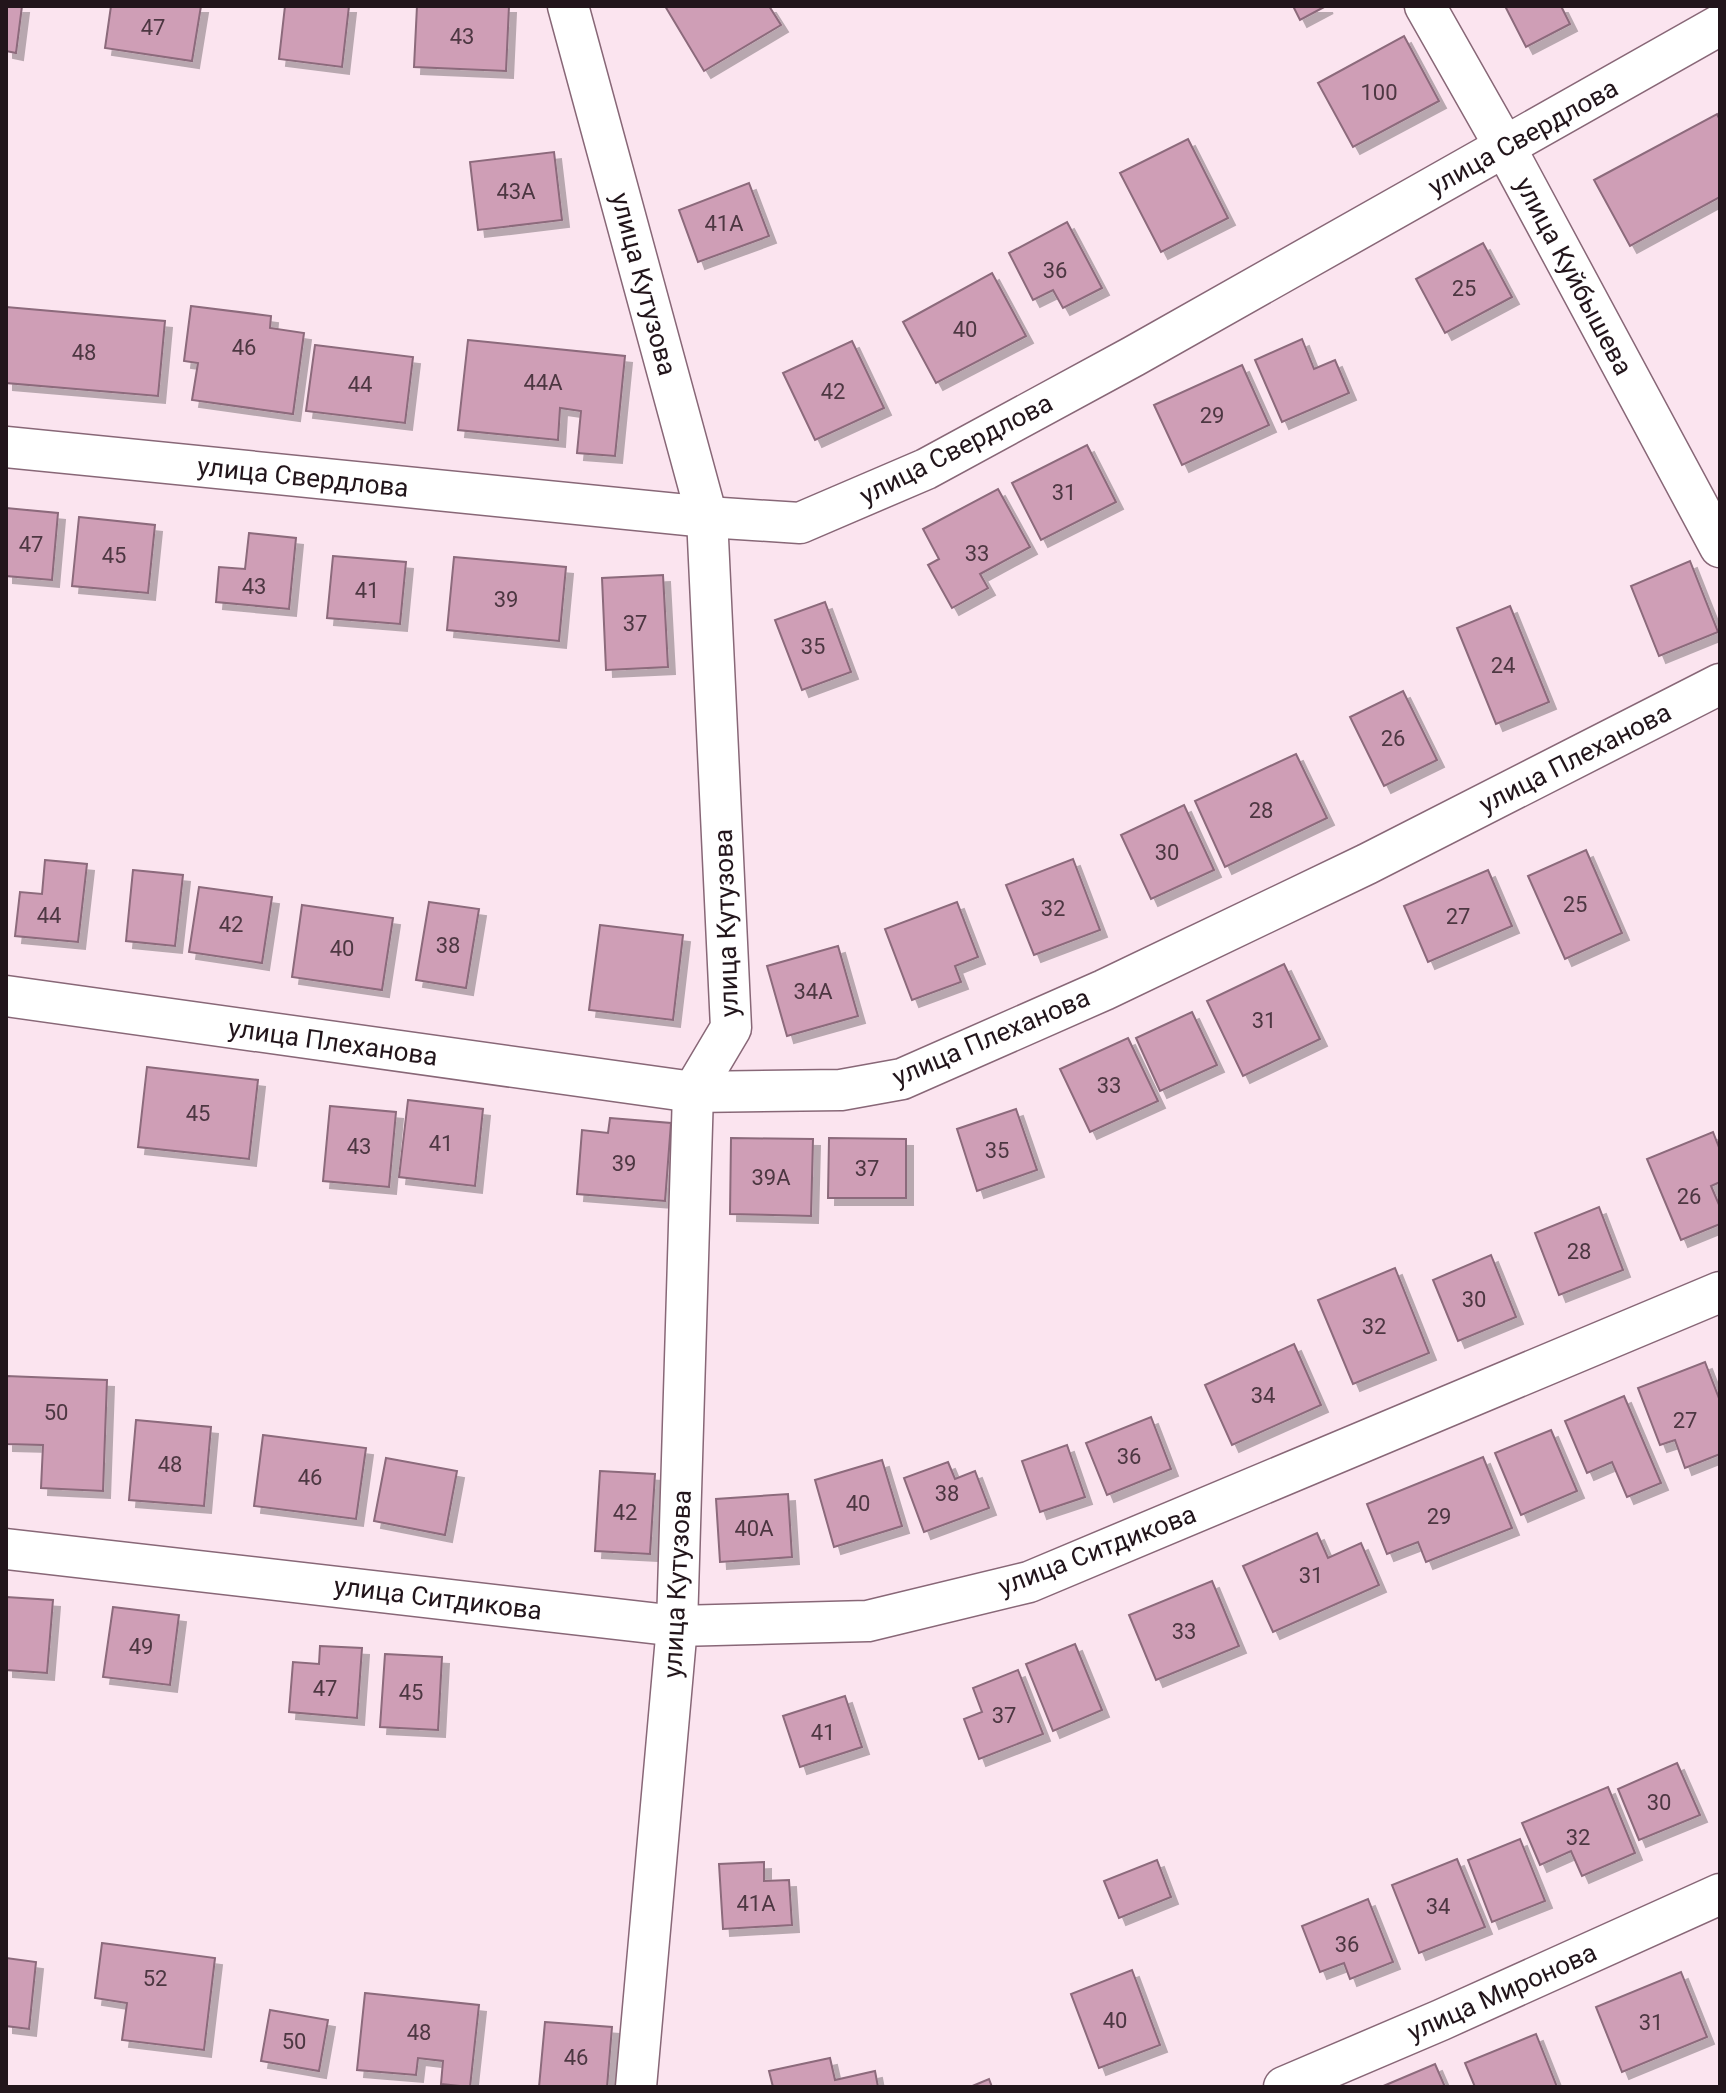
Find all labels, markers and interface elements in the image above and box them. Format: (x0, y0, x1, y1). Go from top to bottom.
house number: 47 (141, 15, 165, 40)
house number: 43 (450, 24, 474, 49)
street label: улица Свердлова (1423, 72, 1623, 202)
house number: 100 (1360, 80, 1398, 105)
street label: улица Куйбышева (1509, 172, 1639, 380)
house number: 43А (496, 179, 536, 204)
street label: улица Кутузова (605, 189, 683, 379)
house number: 41А (704, 211, 744, 236)
house number: 36 (1043, 258, 1067, 283)
house number: 25 (1452, 276, 1476, 301)
house number: 40 (953, 317, 977, 342)
house number: 46 (232, 335, 256, 360)
house number: 48 (72, 340, 96, 365)
house number: 44А (523, 370, 563, 395)
house number: 44 (348, 372, 372, 397)
house number: 42 (821, 379, 845, 404)
street label: улица Свердлова (855, 387, 1057, 511)
house number: 29 (1200, 403, 1224, 428)
street label: улица Свердлова (196, 451, 410, 503)
house number: 31 (1052, 480, 1076, 505)
house number: 47 (19, 532, 43, 557)
house number: 33 (965, 541, 989, 566)
house number: 45 (102, 543, 126, 568)
house number: 43 (242, 574, 266, 599)
house number: 41 (355, 578, 379, 603)
house number: 39 (494, 587, 518, 612)
house number: 37 (623, 611, 647, 636)
house number: 35 (801, 634, 825, 659)
house number: 24 (1491, 653, 1515, 678)
street label: улица Плеханова (1474, 697, 1676, 819)
house number: 26 (1381, 726, 1405, 751)
house number: 28 (1249, 798, 1273, 823)
street label: улица Кутузова (708, 828, 744, 1018)
house number: 30 (1155, 840, 1179, 865)
house number: 25 (1563, 892, 1587, 917)
house number: 32 (1041, 896, 1065, 921)
house number: 44 (37, 903, 61, 928)
house number: 27 (1446, 904, 1470, 929)
house number: 42 (219, 912, 243, 937)
house number: 38 (436, 933, 460, 958)
house number: 40 (330, 936, 354, 961)
house number: 34А (793, 979, 833, 1004)
street label: улица Плеханова (888, 982, 1094, 1092)
house number: 31 (1252, 1008, 1276, 1033)
street label: улица Плеханова (226, 1012, 440, 1072)
house number: 33 (1097, 1073, 1121, 1098)
house number: 45 (186, 1101, 210, 1126)
house number: 41 (429, 1131, 453, 1156)
house number: 43 (347, 1134, 371, 1159)
house number: 35 (985, 1138, 1009, 1163)
house number: 39 (612, 1151, 636, 1176)
house number: 37 (855, 1156, 879, 1181)
house number: 39А (751, 1165, 791, 1190)
house number: 26 (1677, 1184, 1701, 1209)
house number: 28 (1567, 1239, 1591, 1264)
house number: 30 (1462, 1287, 1486, 1312)
house number: 32 (1362, 1314, 1386, 1339)
house number: 34 (1251, 1383, 1275, 1408)
house number: 50 (44, 1400, 68, 1425)
house number: 27 (1673, 1408, 1697, 1433)
house number: 36 (1117, 1444, 1141, 1469)
house number: 48 (158, 1452, 182, 1477)
house number: 46 (298, 1465, 322, 1490)
house number: 38 (935, 1481, 959, 1506)
street label: улица Кутузова (657, 1489, 697, 1679)
house number: 40 (846, 1491, 870, 1516)
street label: улица Ситдикова (994, 1498, 1200, 1602)
house number: 42 (613, 1500, 637, 1525)
house number: 29 (1427, 1504, 1451, 1529)
house number: 40А (734, 1516, 774, 1541)
house number: 31 (1299, 1563, 1323, 1588)
street label: улица Ситдикова (332, 1570, 544, 1626)
house number: 33 (1172, 1619, 1196, 1644)
house number: 49 (129, 1634, 153, 1659)
house number: 47 (313, 1676, 337, 1701)
house number: 45 (399, 1680, 423, 1705)
house number: 37 (992, 1703, 1016, 1728)
house number: 41 (811, 1720, 835, 1745)
house number: 30 (1647, 1790, 1671, 1815)
house number: 32 (1566, 1825, 1590, 1850)
house number: 41А (736, 1891, 776, 1916)
house number: 34 (1426, 1894, 1450, 1919)
house number: 36 (1335, 1932, 1359, 1957)
street label: улица Миронова (1403, 1937, 1601, 2047)
house number: 52 (143, 1966, 167, 1991)
house number: 40 (1103, 2008, 1127, 2033)
house number: 31 (1639, 2010, 1663, 2035)
house number: 48 (407, 2020, 431, 2045)
house number: 50 (282, 2029, 306, 2054)
house number: 46 (564, 2045, 588, 2070)

